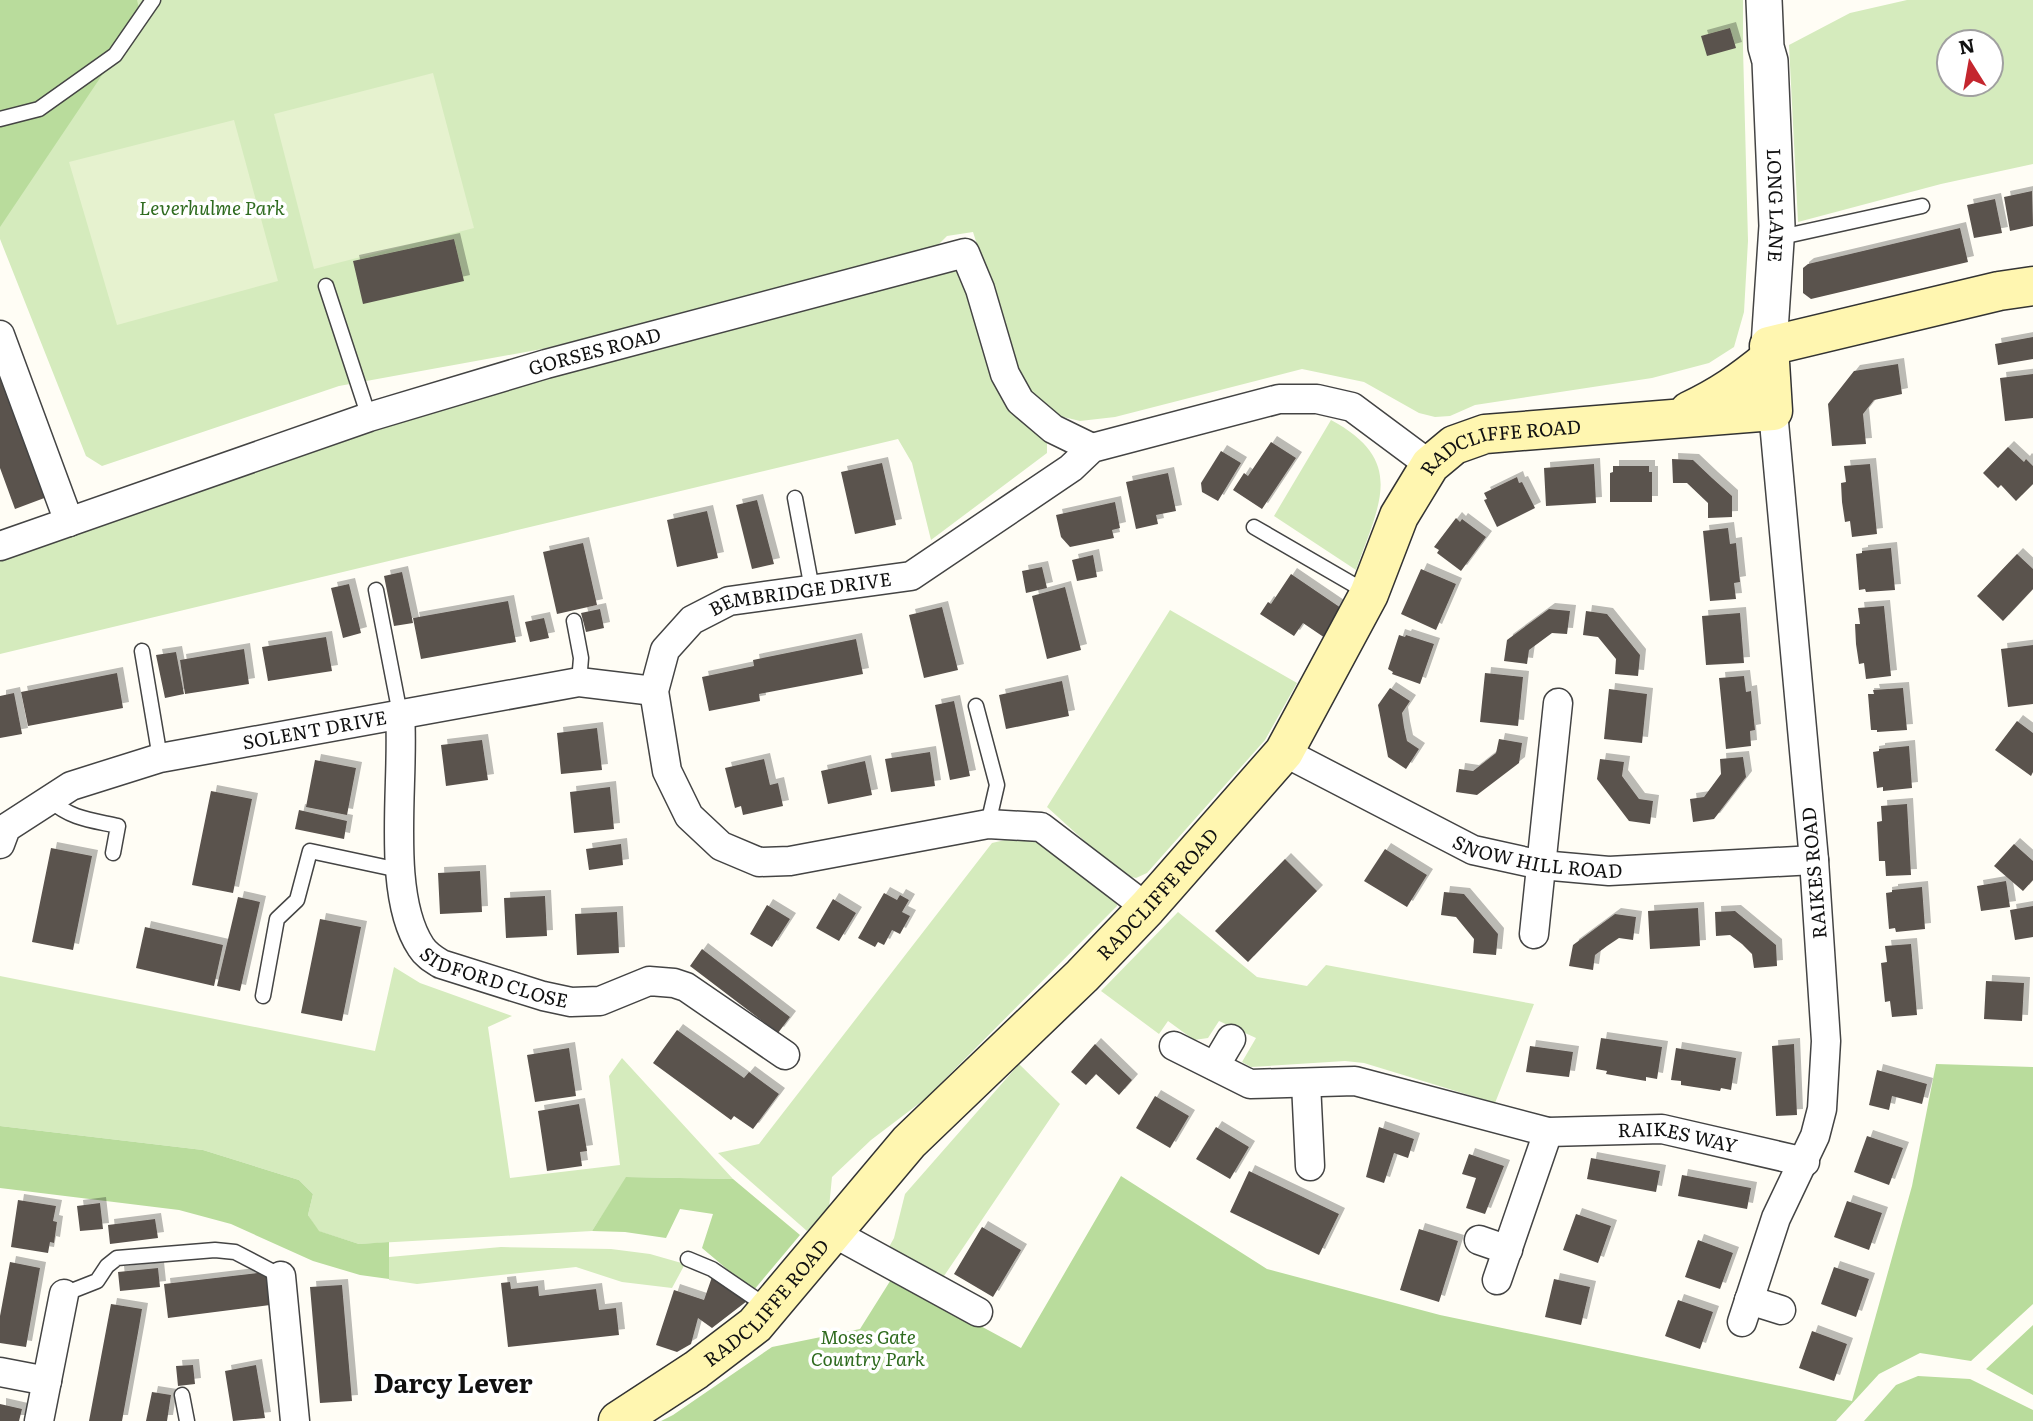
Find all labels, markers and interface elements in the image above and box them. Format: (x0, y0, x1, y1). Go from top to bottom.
north arrow (1935, 28, 2005, 98)
text: N (1956, 30, 1977, 61)
street label: LONG LANE (1761, 148, 1792, 263)
park label: Leverhulme Park (139, 193, 286, 221)
street label: GORSES ROAD (525, 319, 664, 382)
street label: RADCLIFFE ROAD (1412, 411, 1582, 480)
street label: BEMBRIDGE DRIVE (703, 564, 893, 622)
street label: SOLENT DRIVE (240, 702, 389, 756)
street label: RAIKES ROAD (1793, 806, 1833, 940)
street label: RADCLIFFE ROAD (1090, 821, 1224, 966)
street label: SNOW HILL ROAD (1448, 827, 1623, 884)
street label: SIDFORD CLOSE (414, 939, 571, 1014)
street label: RAIKES WAY (1617, 1114, 1741, 1159)
street label: RADCLIFFE ROAD (697, 1232, 835, 1373)
park label: Moses Gate Country Park (811, 1322, 926, 1372)
district label: Darcy Lever (373, 1362, 533, 1401)

